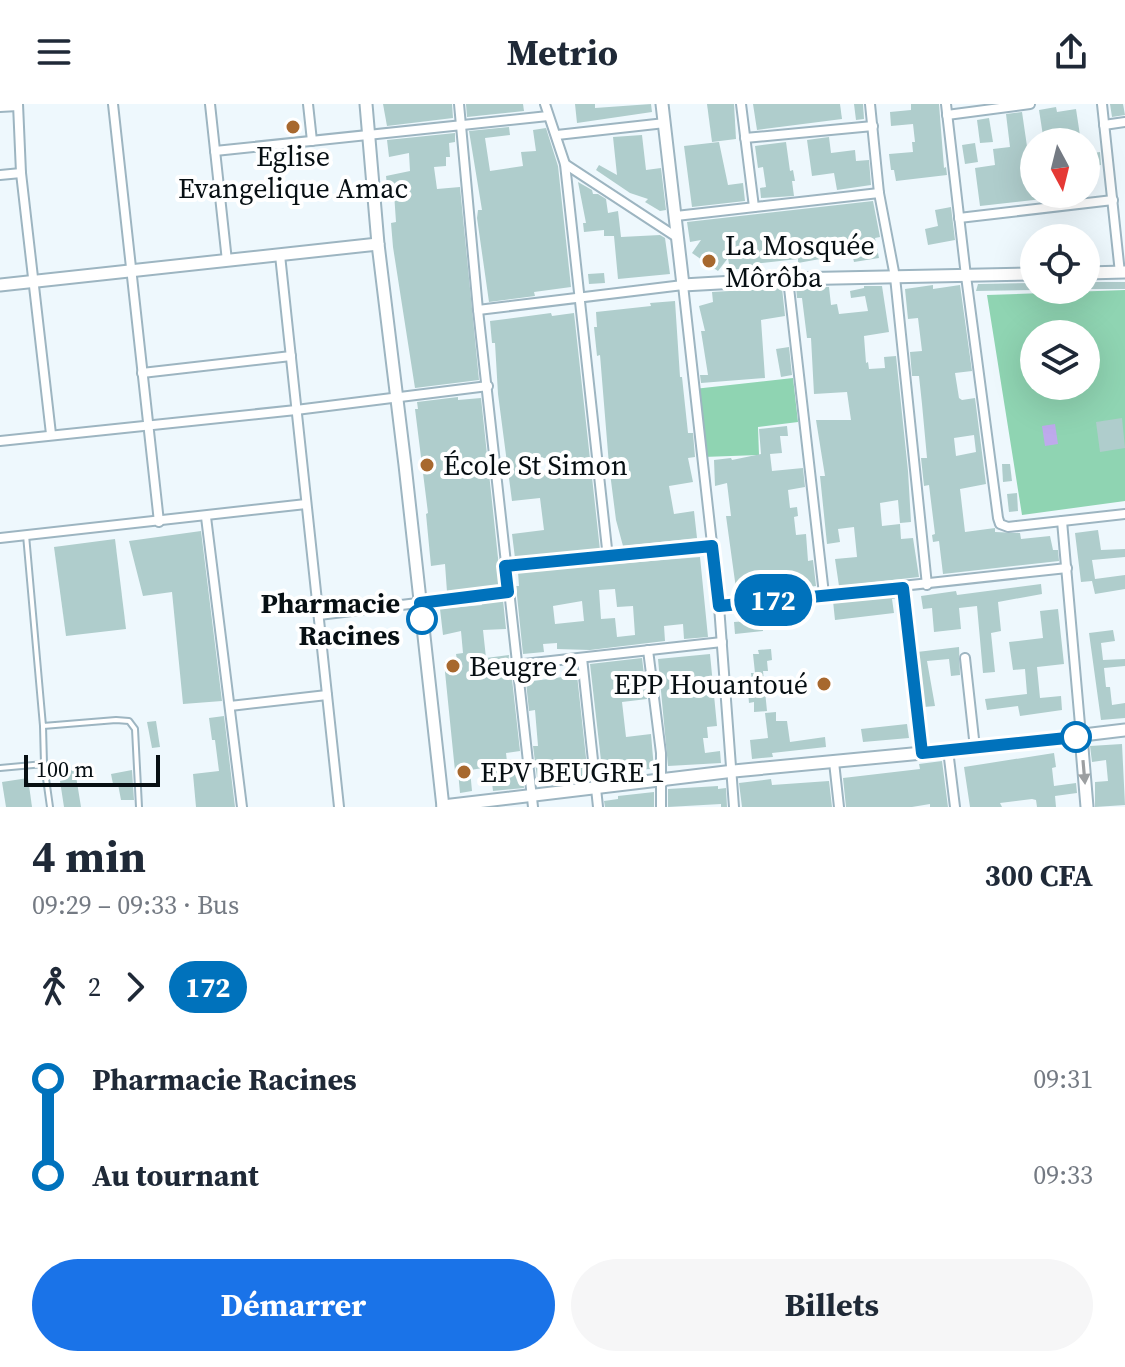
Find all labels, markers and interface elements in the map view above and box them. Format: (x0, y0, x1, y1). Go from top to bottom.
text: Metrio (507, 28, 618, 77)
icon: menu (32, 30, 76, 74)
icon: share (1049, 30, 1093, 74)
marker: Eglise Evangelique Amac (284, 118, 302, 136)
north arrow (1020, 128, 1100, 208)
map controls (1020, 128, 1100, 400)
place label: Eglise Evangelique Amac (178, 137, 408, 207)
button: locate (1020, 224, 1100, 304)
place label: La Mosquée Môrôba (725, 226, 875, 296)
marker: La Mosquée Môrôba (700, 252, 718, 270)
button: layers (1020, 320, 1100, 400)
place label: École St Simon (443, 446, 628, 484)
marker: École St Simon (418, 456, 436, 474)
line badge: 172 (727, 574, 819, 626)
text: 172 (750, 581, 796, 619)
place label: Pharmacie Racines (260, 584, 400, 654)
marker: Pharmacie Racines (407, 604, 437, 634)
place label: Beugre 2 (469, 647, 578, 685)
marker: Beugre 2 (444, 657, 462, 675)
place label: EPP Houantoué (614, 665, 808, 703)
marker: EPP Houantoué (815, 675, 833, 693)
unlabelled marker (1061, 722, 1091, 752)
scale bar (24, 751, 160, 787)
place label: EPV BEUGRE 1 (480, 753, 665, 791)
text: 100 m (36, 754, 94, 784)
one-way arrow (1078, 760, 1091, 785)
marker: EPV BEUGRE 1 (455, 763, 473, 781)
text: 4 min (32, 826, 146, 887)
text: 300 CFA (984, 855, 1093, 896)
text: 09:29 – 09:33 · Bus (32, 887, 239, 923)
icon: walk (32, 965, 76, 1009)
icon: forward (113, 965, 157, 1009)
text: 172 (185, 968, 231, 1006)
text: 2 (88, 969, 101, 1005)
text: Pharmacie Racines (92, 1059, 357, 1100)
text: 09:31 (1033, 1061, 1093, 1097)
text: Au tournant (92, 1155, 259, 1196)
text: 09:33 (1033, 1157, 1093, 1193)
button: Démarrer (32, 1259, 555, 1351)
button: Billets (571, 1259, 1093, 1351)

